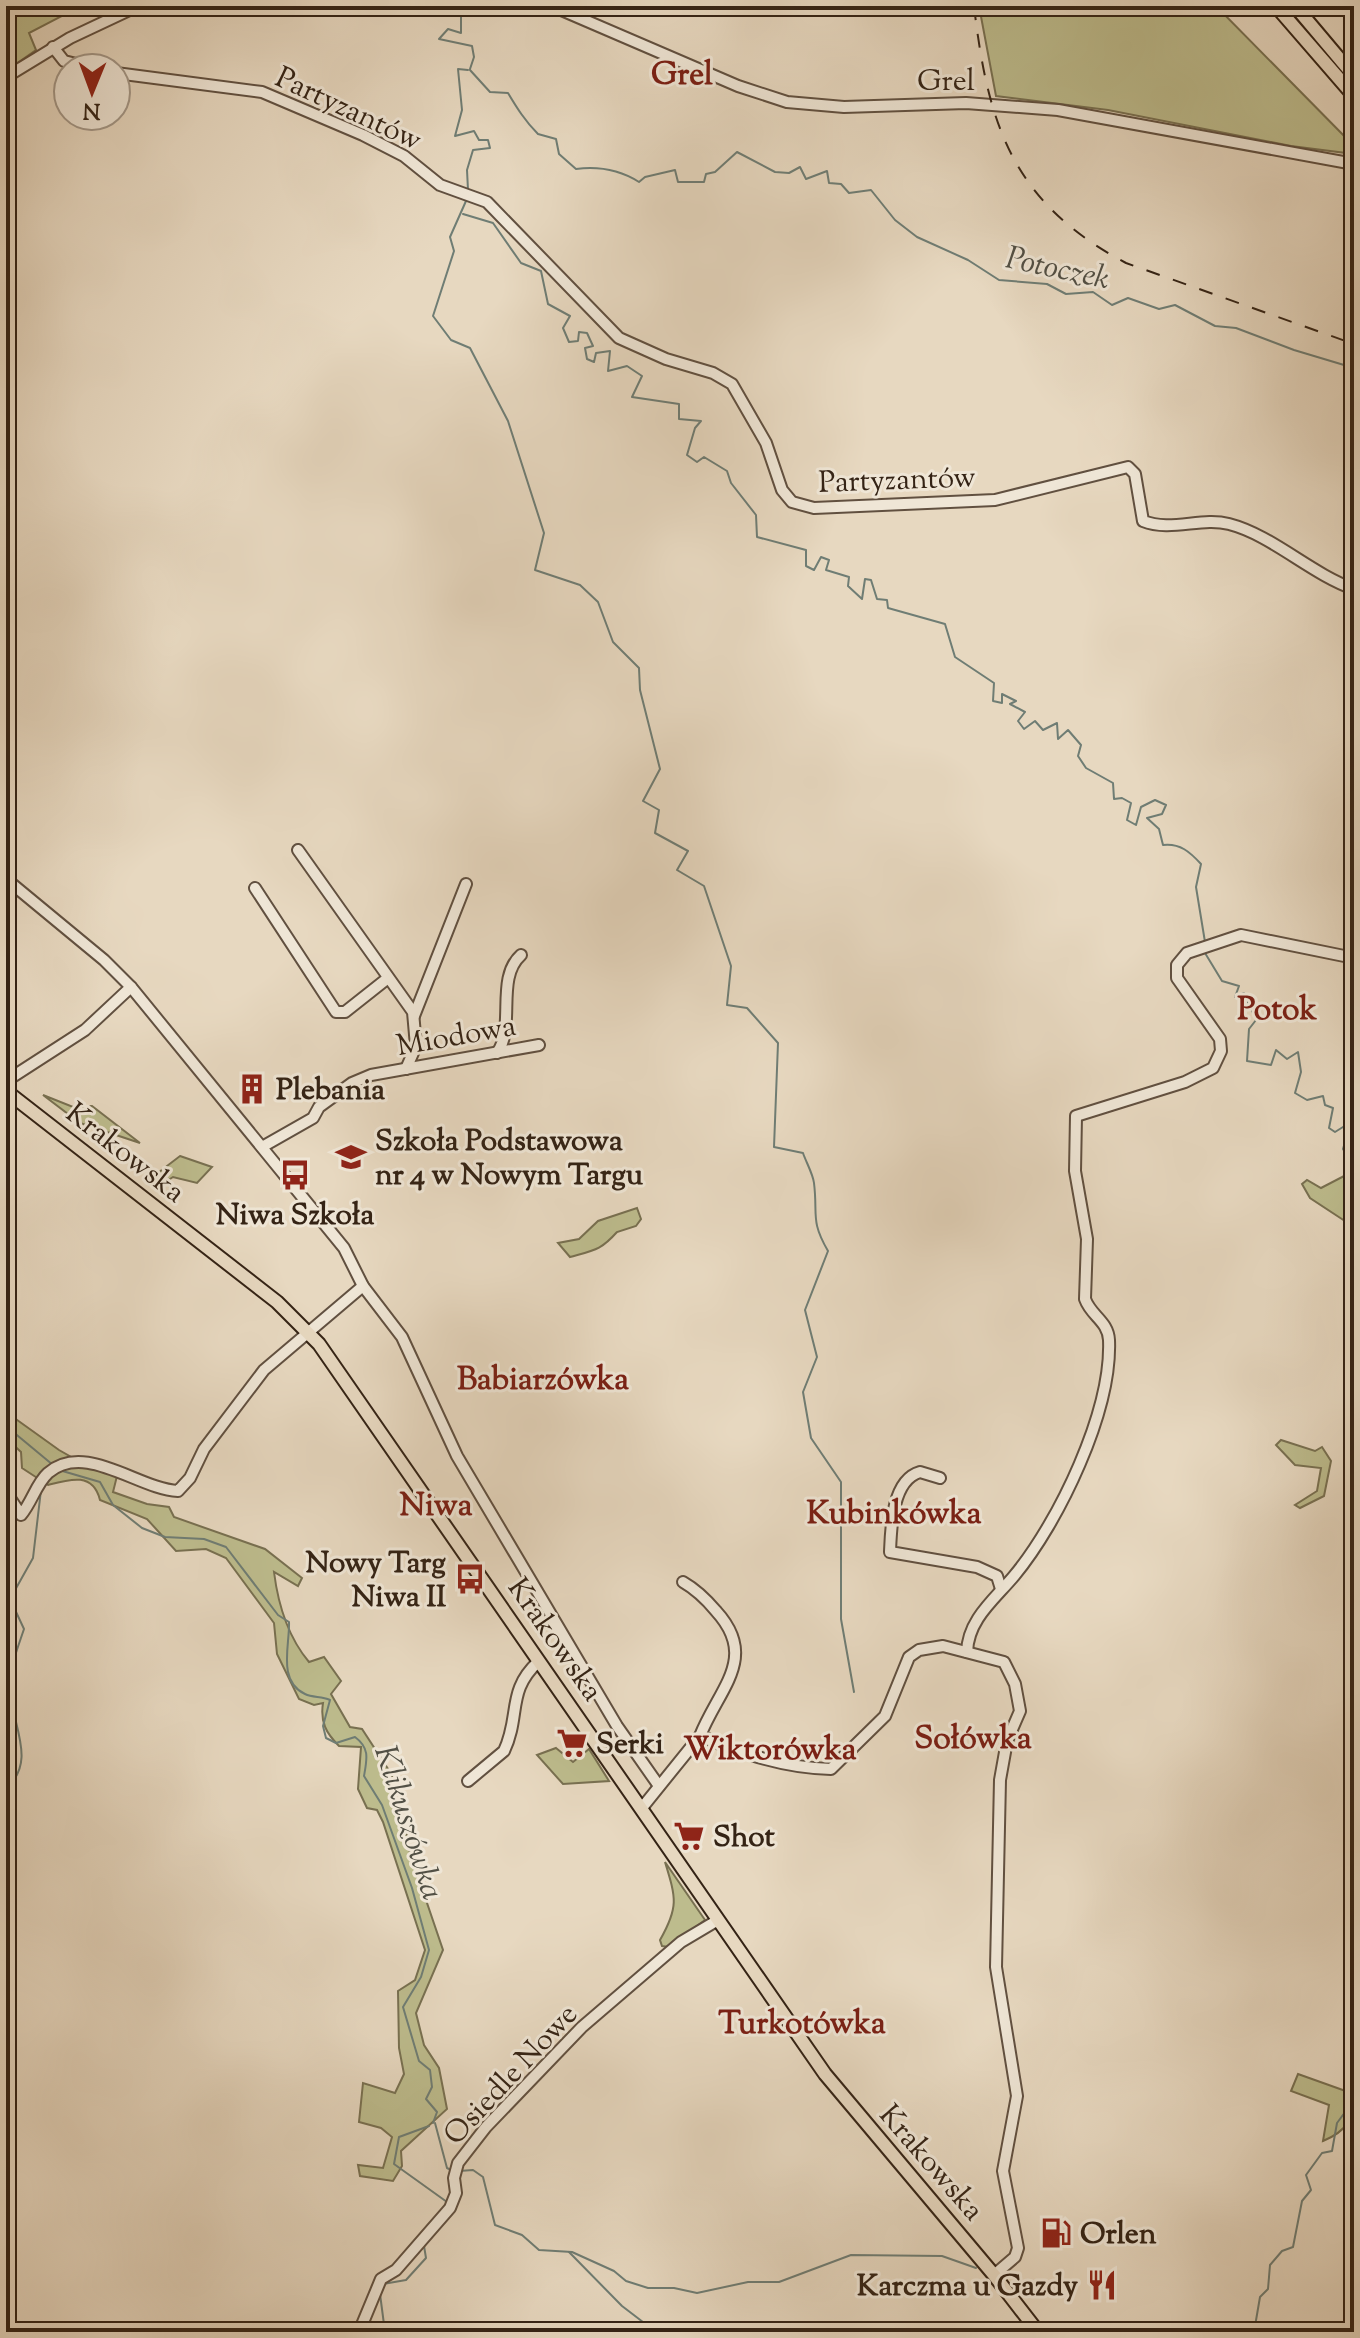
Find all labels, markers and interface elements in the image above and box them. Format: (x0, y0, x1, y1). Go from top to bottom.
north arrow (52, 52, 132, 132)
district label: Grel (651, 53, 713, 99)
street label: Partyzantów (268, 58, 428, 163)
street label: Grel (917, 61, 975, 104)
text: N (82, 93, 101, 125)
water label: Potoczek (1001, 236, 1114, 303)
street label: Partyzantów (818, 457, 976, 506)
district label: Potok (1237, 988, 1317, 1034)
street label: Miodowa (393, 1006, 520, 1069)
place label: Plebania (276, 1070, 385, 1113)
building icon: Plebania (235, 1072, 269, 1106)
street label: Krakowska (55, 1093, 194, 1215)
place label: Szkoła Podstawowa nr 4 w Nowym Targu (375, 1121, 644, 1198)
school or university icon: Szkoła Podstawowa nr 4 w Nowym Targu (334, 1140, 368, 1174)
bus stop icon: Niwa Szkoła (278, 1158, 312, 1192)
place label: Niwa Szkoła (216, 1195, 374, 1238)
district label: Babiarzówka (457, 1358, 629, 1404)
district label: Niwa (400, 1484, 473, 1530)
district label: Kubinkówka (806, 1492, 982, 1538)
place label: Nowy Targ Niwa II (305, 1543, 446, 1620)
bus stop icon: Nowy Targ Niwa II (453, 1562, 487, 1596)
street label: Krakowska (496, 1570, 612, 1711)
district label: Sołówka (914, 1717, 1032, 1763)
place label: Serki (596, 1724, 664, 1767)
supermarket icon: Serki (555, 1726, 589, 1760)
district label: Wiktorówka (684, 1728, 857, 1774)
water label: Klikuszówka (361, 1740, 454, 1906)
place label: Shot (713, 1817, 775, 1860)
supermarket icon: Shot (672, 1819, 706, 1853)
street label: Osiedle Nowe (435, 1995, 589, 2156)
district label: Turkotówka (718, 2002, 886, 2048)
street label: Krakowska (867, 2096, 993, 2231)
place label: Orlen (1080, 2214, 1157, 2257)
fuel station icon: Orlen (1039, 2216, 1073, 2250)
place label: Karczma u Gazdy (857, 2266, 1078, 2309)
restaurant icon: Karczma u Gazdy (1085, 2268, 1119, 2302)

